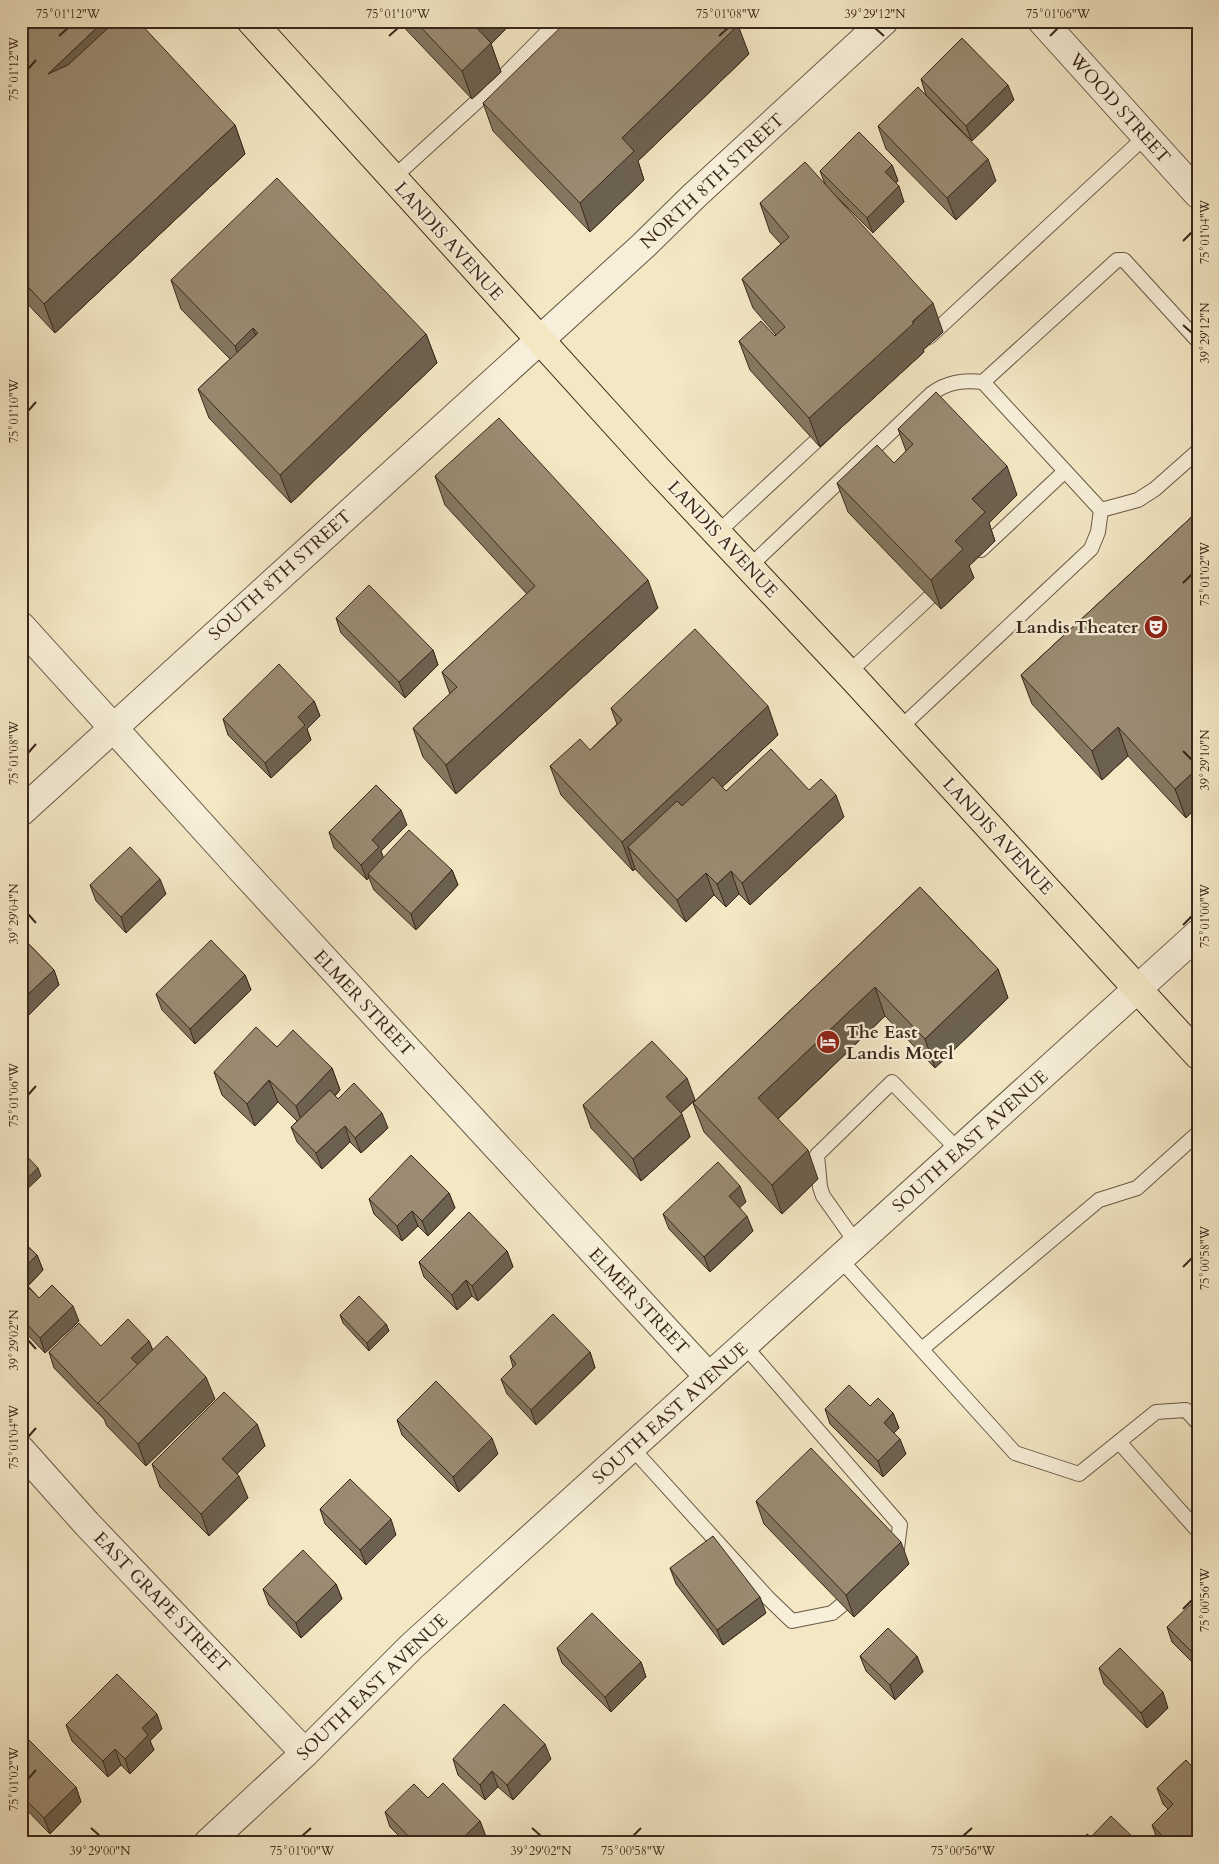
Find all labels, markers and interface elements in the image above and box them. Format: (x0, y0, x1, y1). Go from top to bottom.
text: 75°01'12"W (36, 6, 101, 22)
text: 75°01'10"W (366, 6, 431, 22)
text: 75°01'08"W (696, 6, 761, 22)
text: 39°29'12"N (845, 6, 906, 22)
text: 75°01'06"W (1026, 6, 1091, 22)
text: 75°01'12"W (6, 36, 22, 101)
street label: WOOD STREET (1063, 47, 1176, 169)
street label: NORTH 8TH STREET (635, 108, 790, 255)
street label: LANDIS AVENUE (388, 176, 509, 306)
text: 75°01'04"W (1197, 199, 1213, 264)
text: 39°29'12"N (1197, 302, 1213, 363)
text: 75°01'10"W (6, 378, 22, 443)
street label: LANDIS AVENUE (662, 475, 784, 603)
street label: SOUTH 8TH STREET (203, 504, 357, 646)
text: 75°01'02"W (1197, 541, 1213, 606)
theatre icon: Landis Theater (1143, 614, 1169, 640)
place label: Landis Theater (1016, 615, 1139, 640)
text: 75°01'08"W (6, 720, 22, 785)
text: 39°29'10"N (1197, 729, 1213, 790)
street label: LANDIS AVENUE (937, 772, 1059, 900)
text: 39°29'04"N (6, 883, 22, 944)
text: 75°01'00"W (1197, 883, 1213, 948)
street label: ELMER STREET (308, 945, 420, 1062)
place label: The East Landis Motel (846, 1020, 953, 1066)
hotel icon: The East Landis Motel (815, 1029, 841, 1055)
text: 75°01'06"W (6, 1062, 22, 1127)
street label: SOUTH EAST AVENUE (887, 1065, 1054, 1218)
text: 75°00'58"W (1197, 1225, 1213, 1290)
street label: ELMER STREET (583, 1243, 695, 1360)
text: 39°29'02"N (6, 1309, 22, 1370)
street label: SOUTH EAST AVENUE (587, 1337, 754, 1490)
text: 75°01'04"W (6, 1404, 22, 1469)
street label: EAST GRAPE STREET (88, 1526, 236, 1678)
text: 75°00'56"W (1197, 1567, 1213, 1632)
street label: SOUTH EAST AVENUE (291, 1608, 454, 1766)
text: 75°01'02"W (6, 1746, 22, 1811)
text: 39°29'00"N (70, 1843, 131, 1859)
text: 75°01'00"W (270, 1843, 335, 1859)
text: 39°29'02"N (511, 1843, 572, 1859)
text: 75°00'58"W (601, 1843, 666, 1859)
text: 75°00'56"W (931, 1843, 996, 1859)

